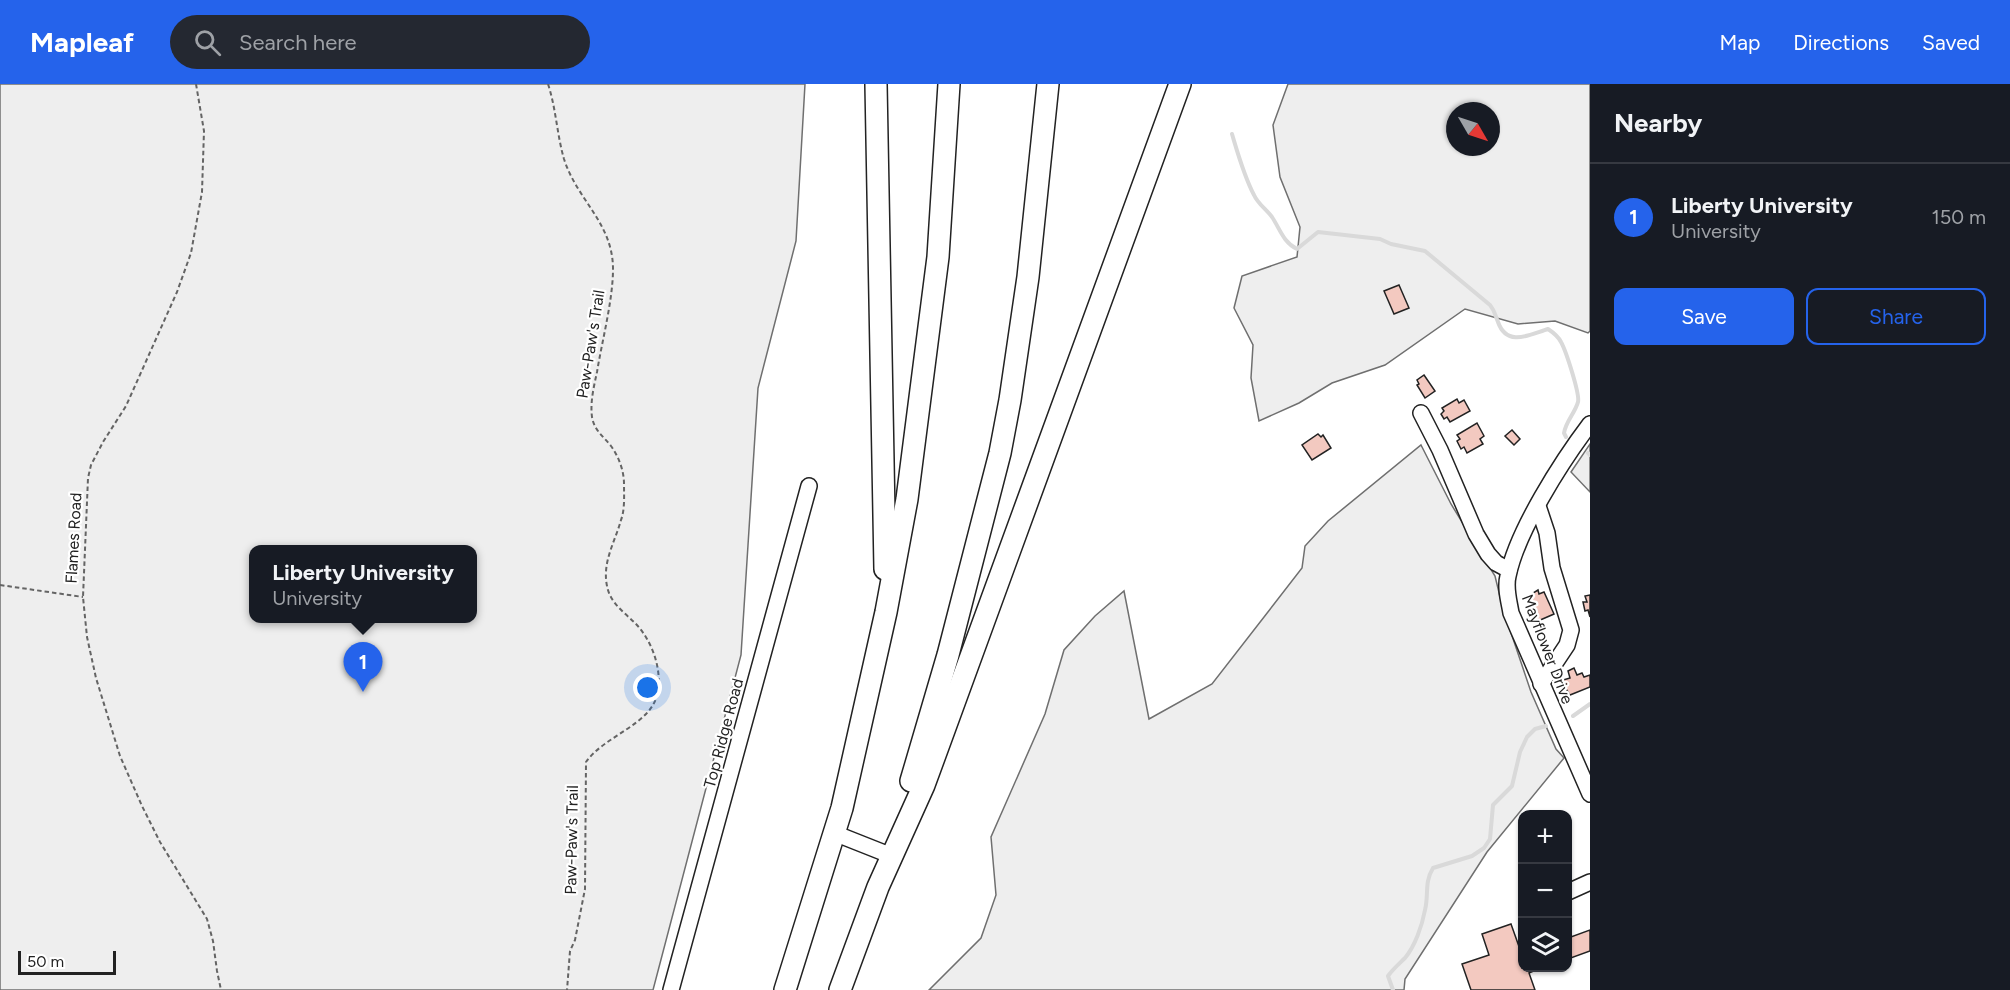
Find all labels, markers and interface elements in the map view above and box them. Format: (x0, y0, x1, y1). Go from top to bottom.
search box (170, 15, 590, 69)
text: Mapleaf (30, 25, 134, 59)
icon: search (191, 26, 224, 59)
text: Search here (239, 29, 357, 56)
text: Map (1719, 30, 1760, 55)
text: Directions (1793, 30, 1889, 55)
text: Saved (1922, 30, 1980, 55)
north arrow (1446, 102, 1500, 156)
text: Nearby (1614, 107, 1702, 139)
text: Liberty University (1671, 192, 1853, 219)
text: 1 (1629, 205, 1638, 229)
text: 150 m (1931, 205, 1986, 229)
text: University (1671, 219, 1761, 243)
street label: Paw-Paw's Trail (573, 288, 608, 400)
button: Save (1614, 288, 1794, 345)
button: Share (1806, 288, 1986, 345)
street label: Flames Road (62, 492, 85, 584)
popup (249, 545, 477, 623)
text: Liberty University (272, 559, 454, 586)
text: University (272, 586, 362, 610)
street label: Mayflower Drive (1518, 592, 1577, 707)
pin: 1 (344, 642, 382, 692)
your location (633, 673, 662, 702)
street label: Top Ridge Road (700, 676, 747, 790)
street label: Paw-Paw's Trail (561, 785, 582, 895)
map controls (1518, 810, 1572, 972)
button: + (1518, 810, 1572, 864)
button: − (1518, 864, 1572, 918)
button: layers (1518, 918, 1572, 972)
scale bar (18, 948, 116, 976)
text: 50 m (27, 952, 64, 971)

